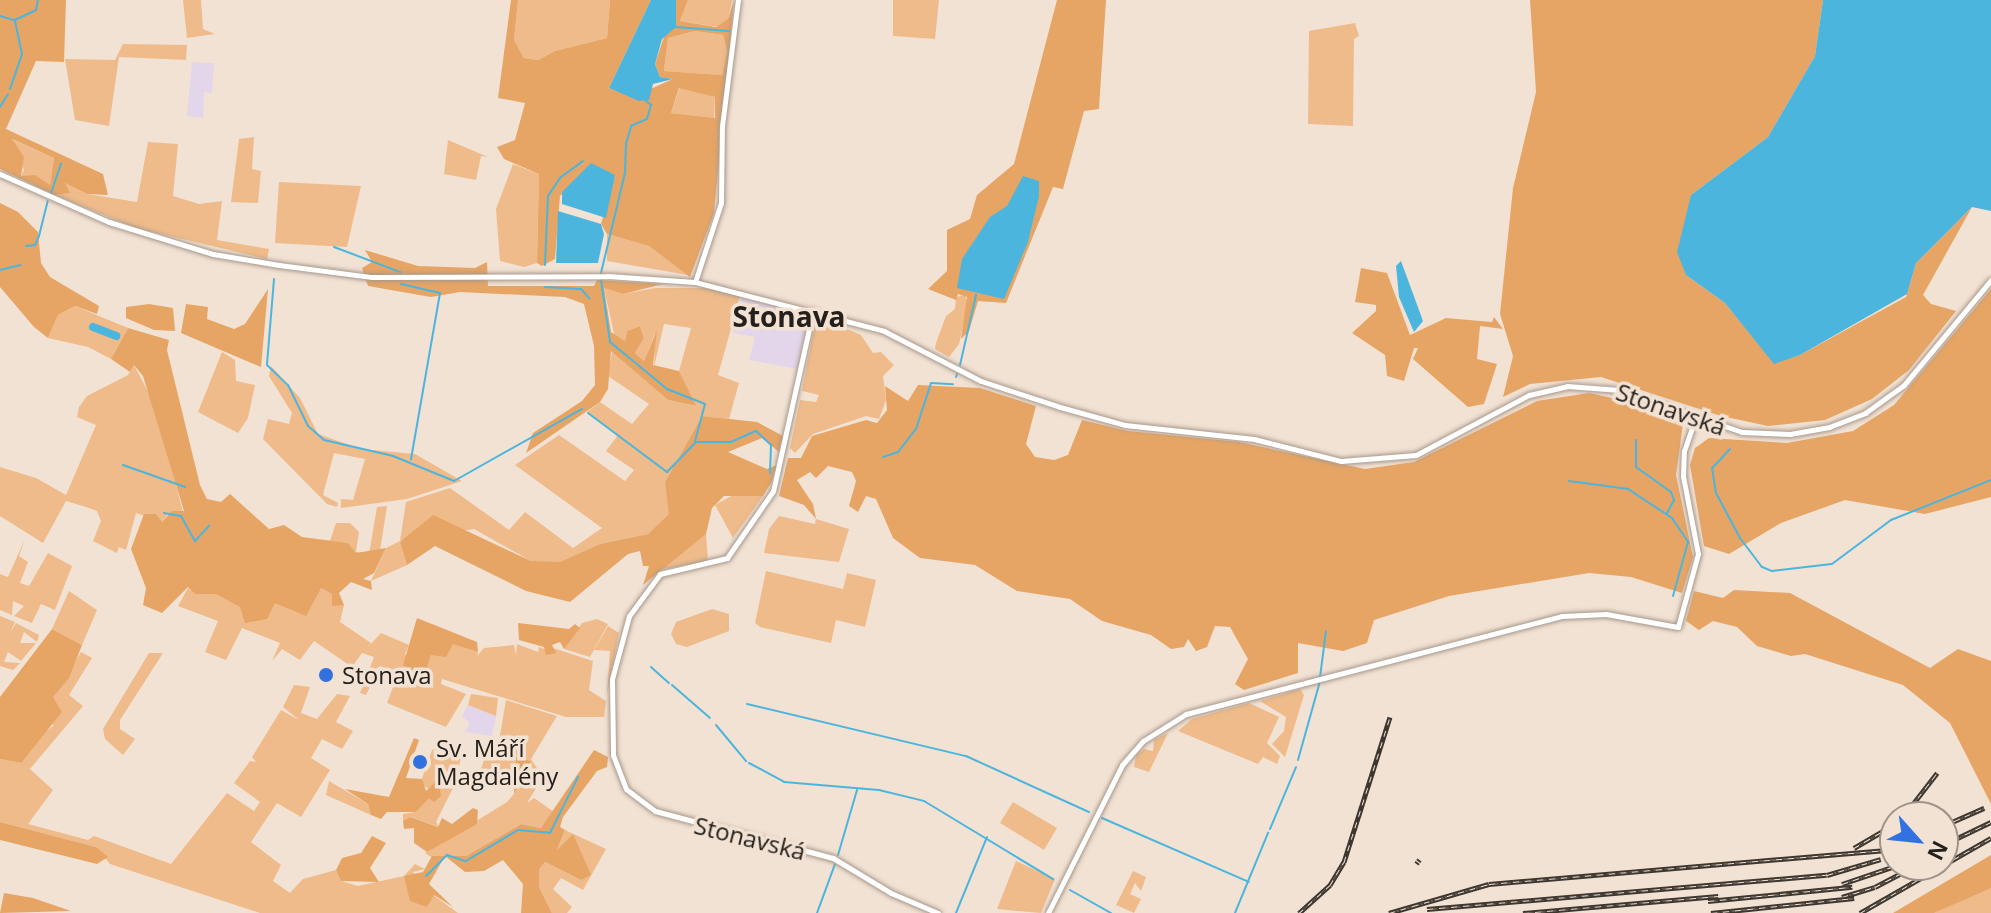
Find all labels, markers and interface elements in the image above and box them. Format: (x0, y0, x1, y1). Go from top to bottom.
district label: Stonava (732, 299, 846, 333)
street label: Stonavská (1613, 377, 1729, 441)
place label: Stonava (342, 661, 432, 689)
marker: Stonava (317, 666, 335, 684)
place label: Sv. Máří Magdalény (436, 734, 558, 790)
marker: Sv. Máří Magdalény (411, 753, 429, 771)
north arrow (1879, 801, 1959, 881)
street label: Stonavská (691, 810, 809, 866)
text: N (1921, 836, 1956, 866)

